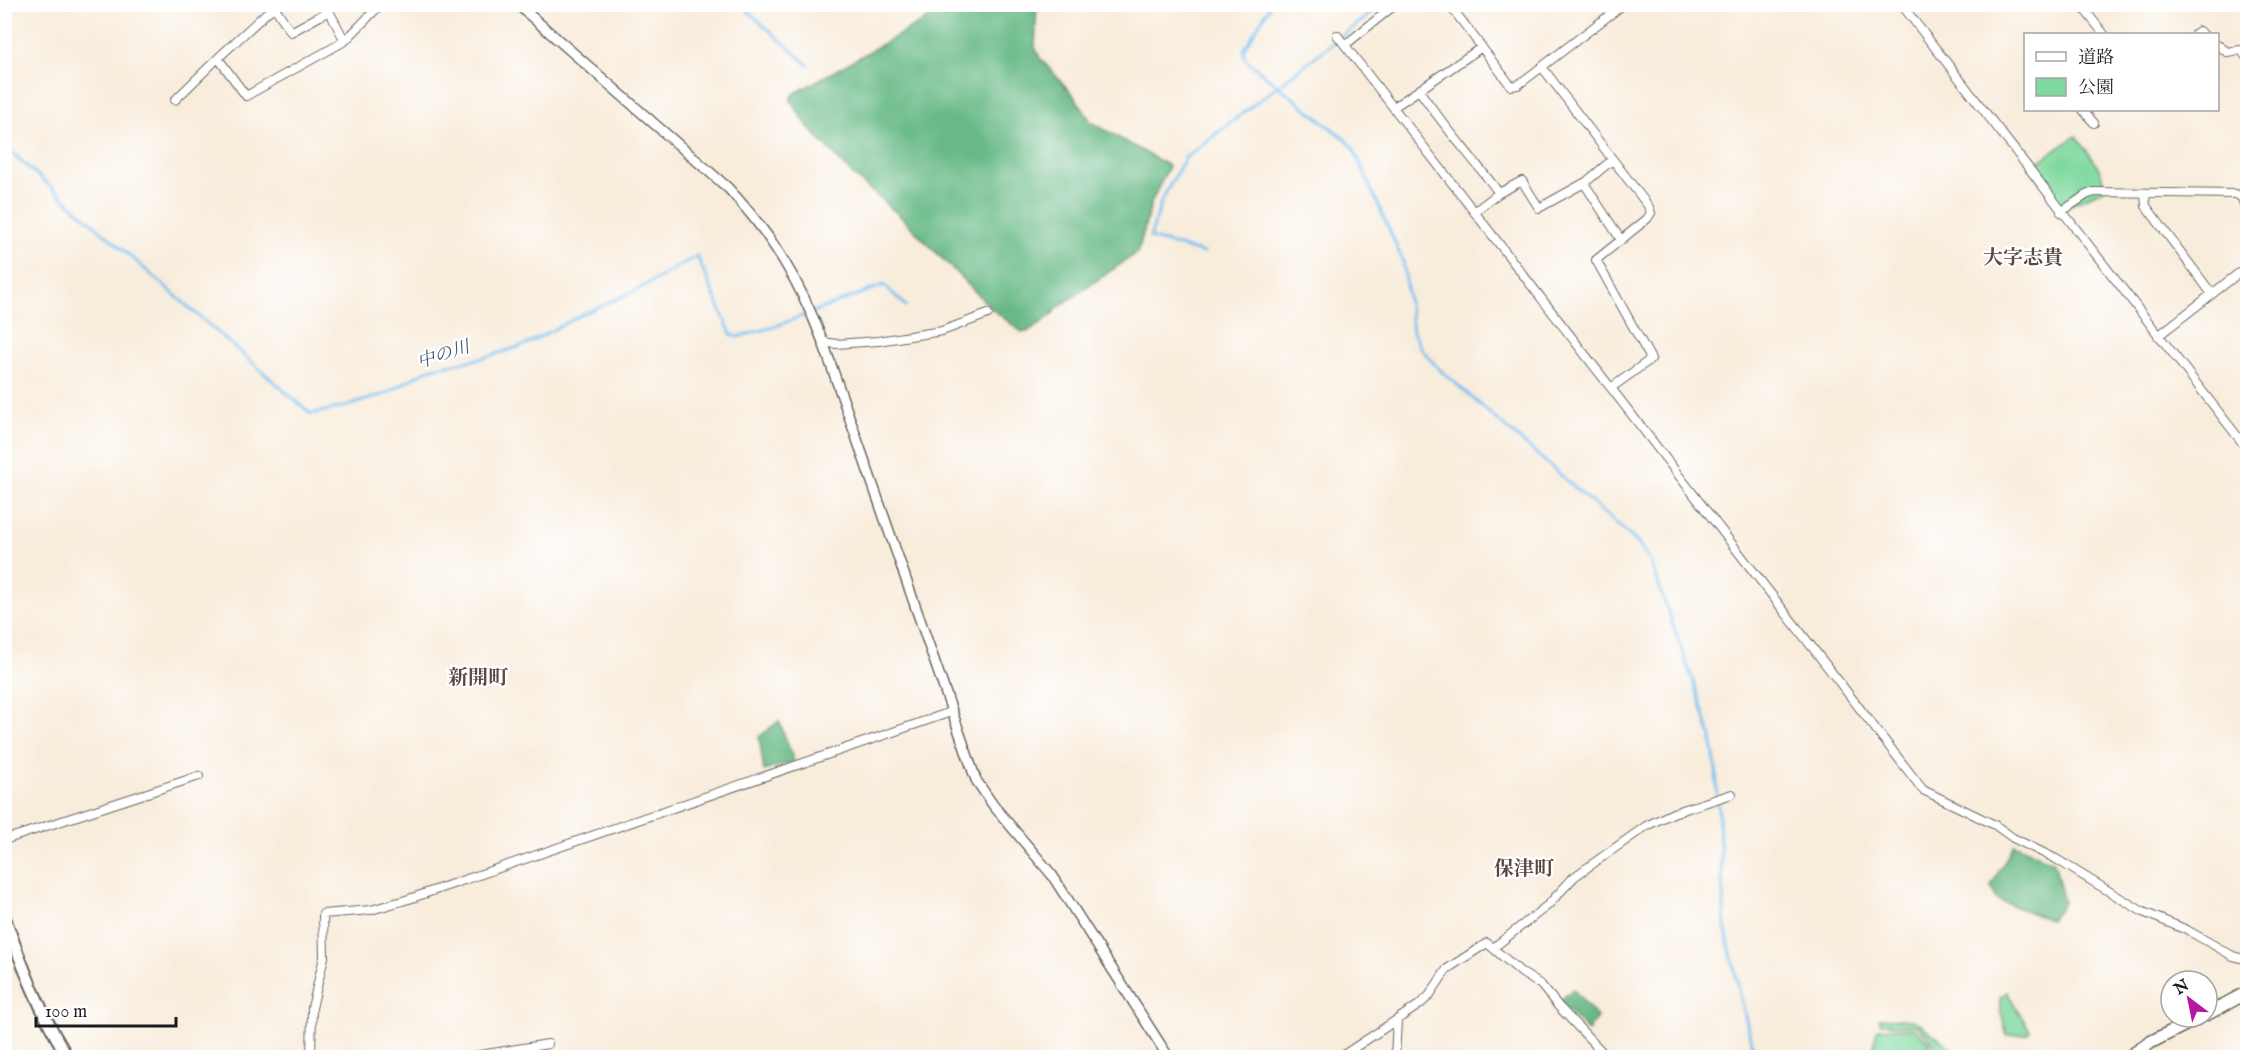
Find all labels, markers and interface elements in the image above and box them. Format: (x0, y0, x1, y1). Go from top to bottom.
legend (2024, 33, 2219, 111)
text: 道路 (2078, 47, 2114, 70)
text: 公園 (2078, 77, 2114, 100)
district label: 大字志貴 (1983, 246, 2063, 271)
water label: 中の川 (414, 336, 475, 375)
district label: 新開町 (448, 666, 509, 691)
district label: 保津町 (1494, 857, 1555, 882)
north arrow (2159, 969, 2219, 1029)
text: N (2170, 976, 2193, 1001)
scale bar (36, 990, 176, 1028)
text: 100 m (45, 1001, 87, 1024)

